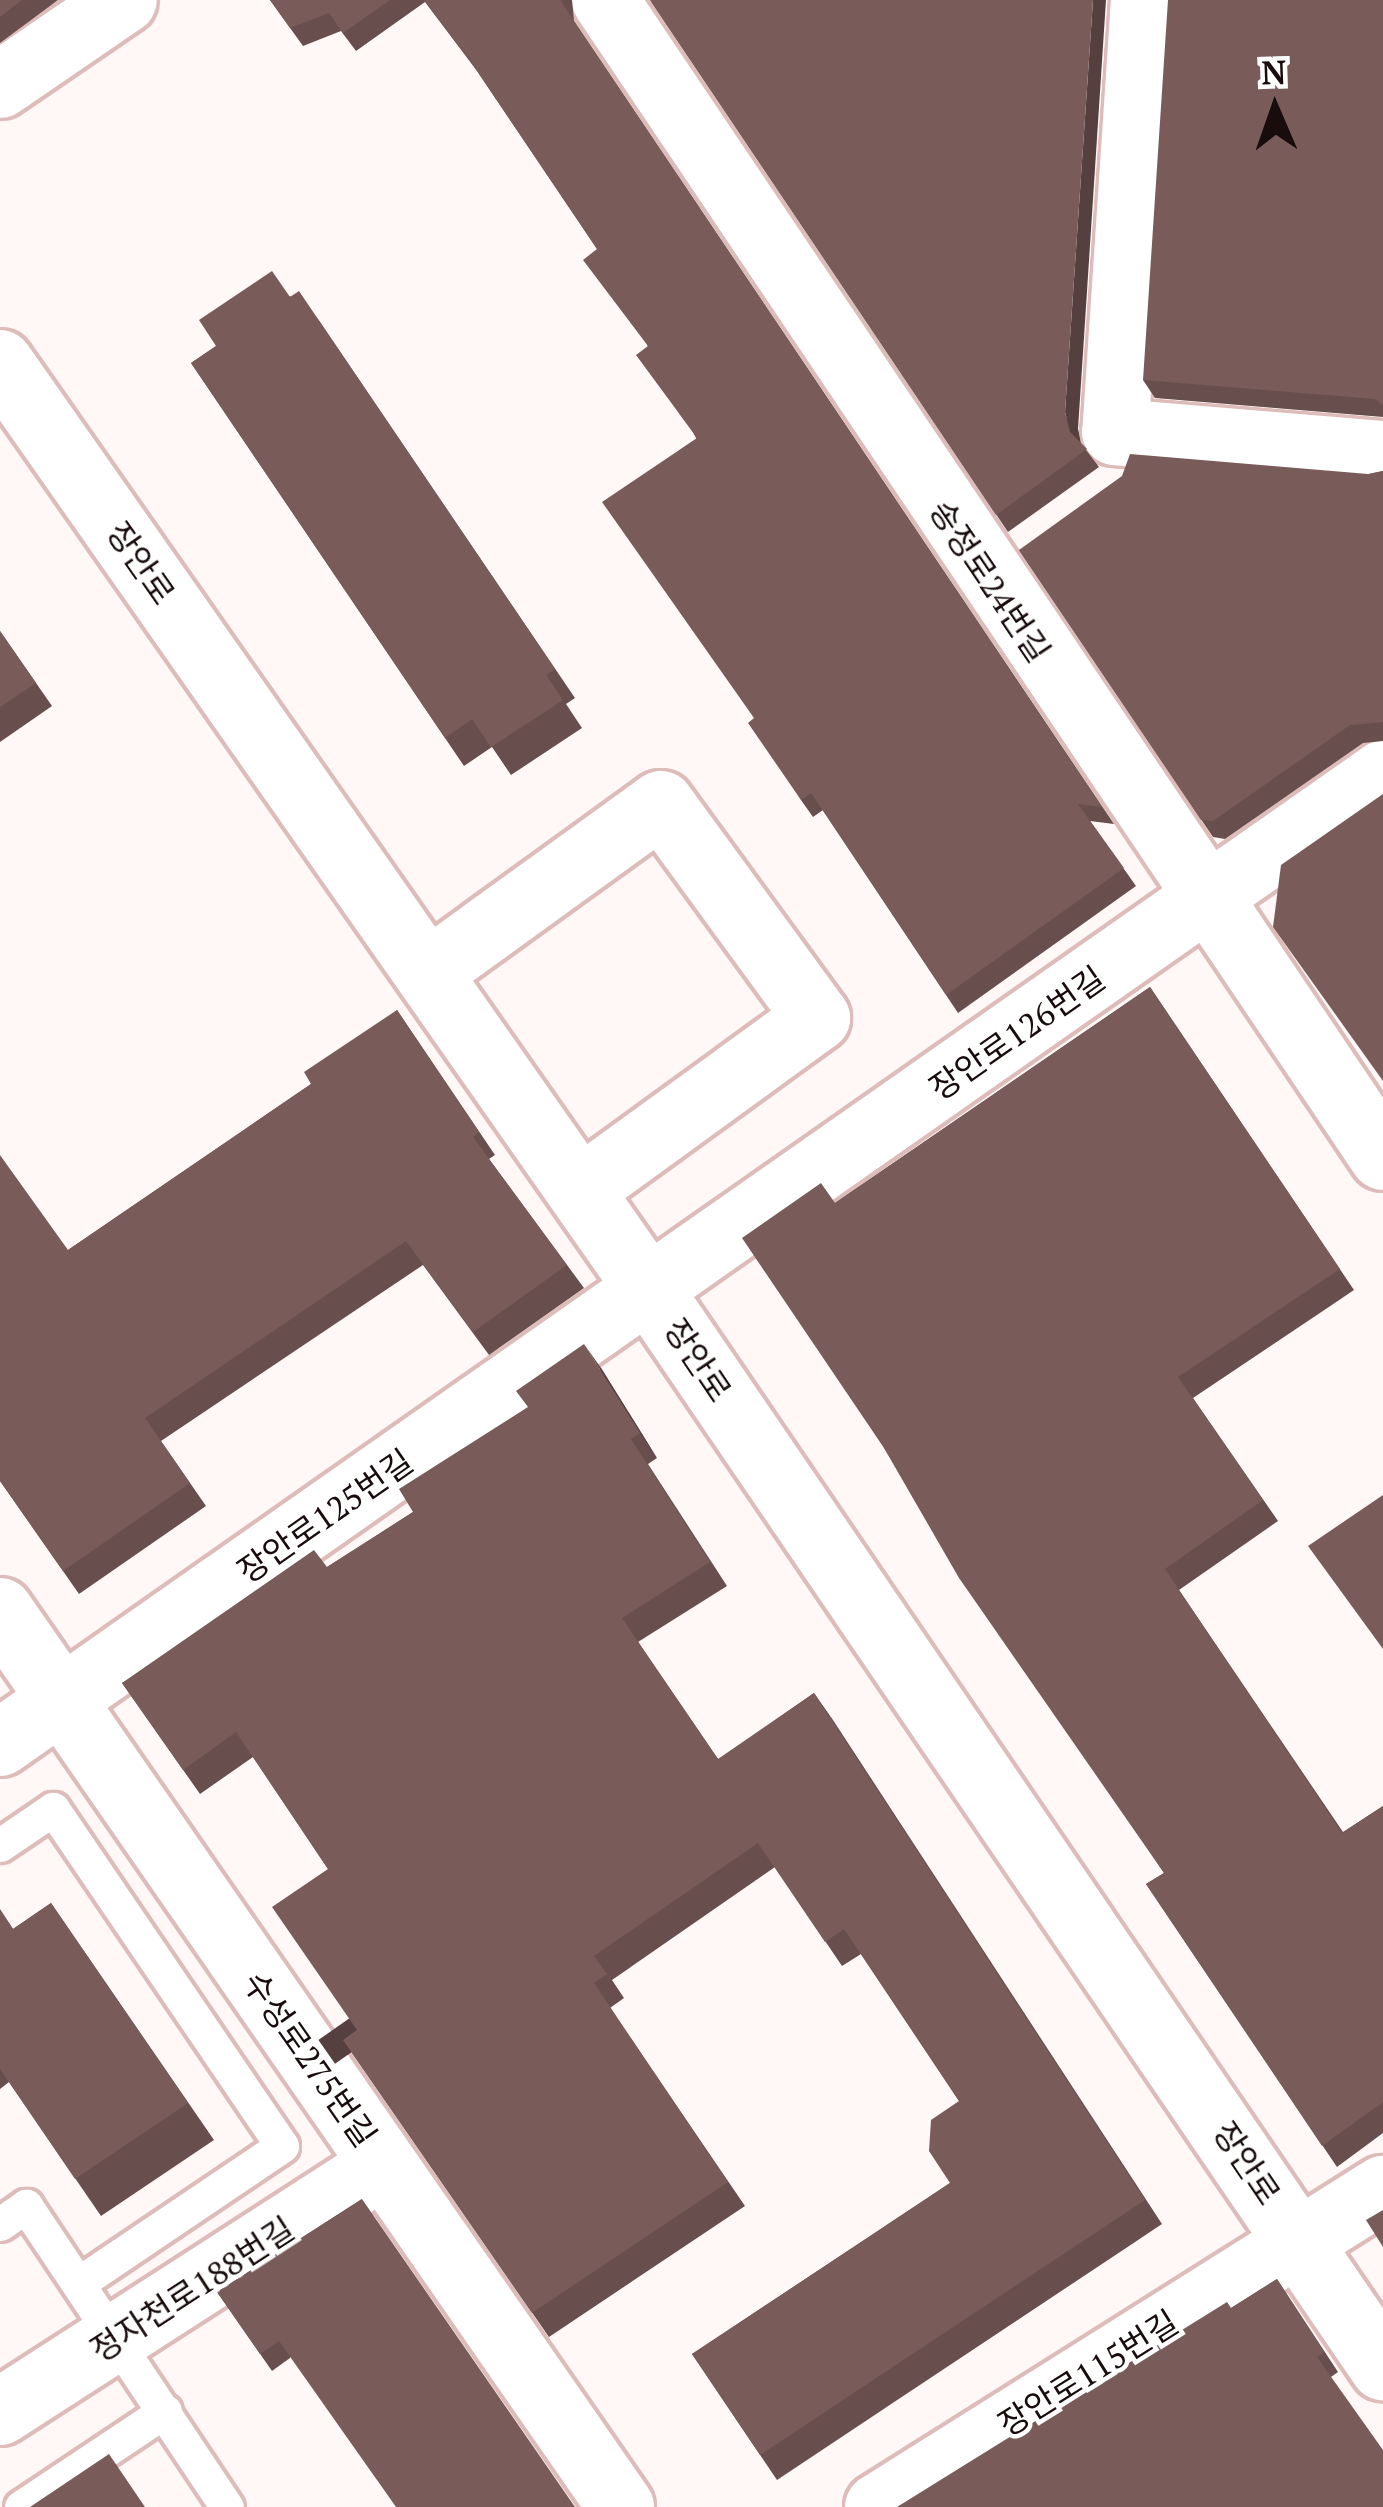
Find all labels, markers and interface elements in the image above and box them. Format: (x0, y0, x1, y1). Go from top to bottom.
north arrow (1215, 48, 1335, 168)
text: N (1260, 50, 1287, 93)
street label: 송정로24번길 (921, 492, 1059, 670)
street label: 장안로 (99, 514, 183, 612)
street label: 장안로126번길 (922, 958, 1112, 1108)
street label: 장안로 (656, 1311, 740, 1409)
street label: 장안로125번길 (230, 1441, 420, 1591)
street label: 수성로275번길 (235, 1964, 385, 2154)
street label: 장안로 (1205, 2114, 1289, 2212)
street label: 정자천로188번길 (83, 2208, 301, 2370)
street label: 장안로115번길 (991, 2302, 1185, 2444)

